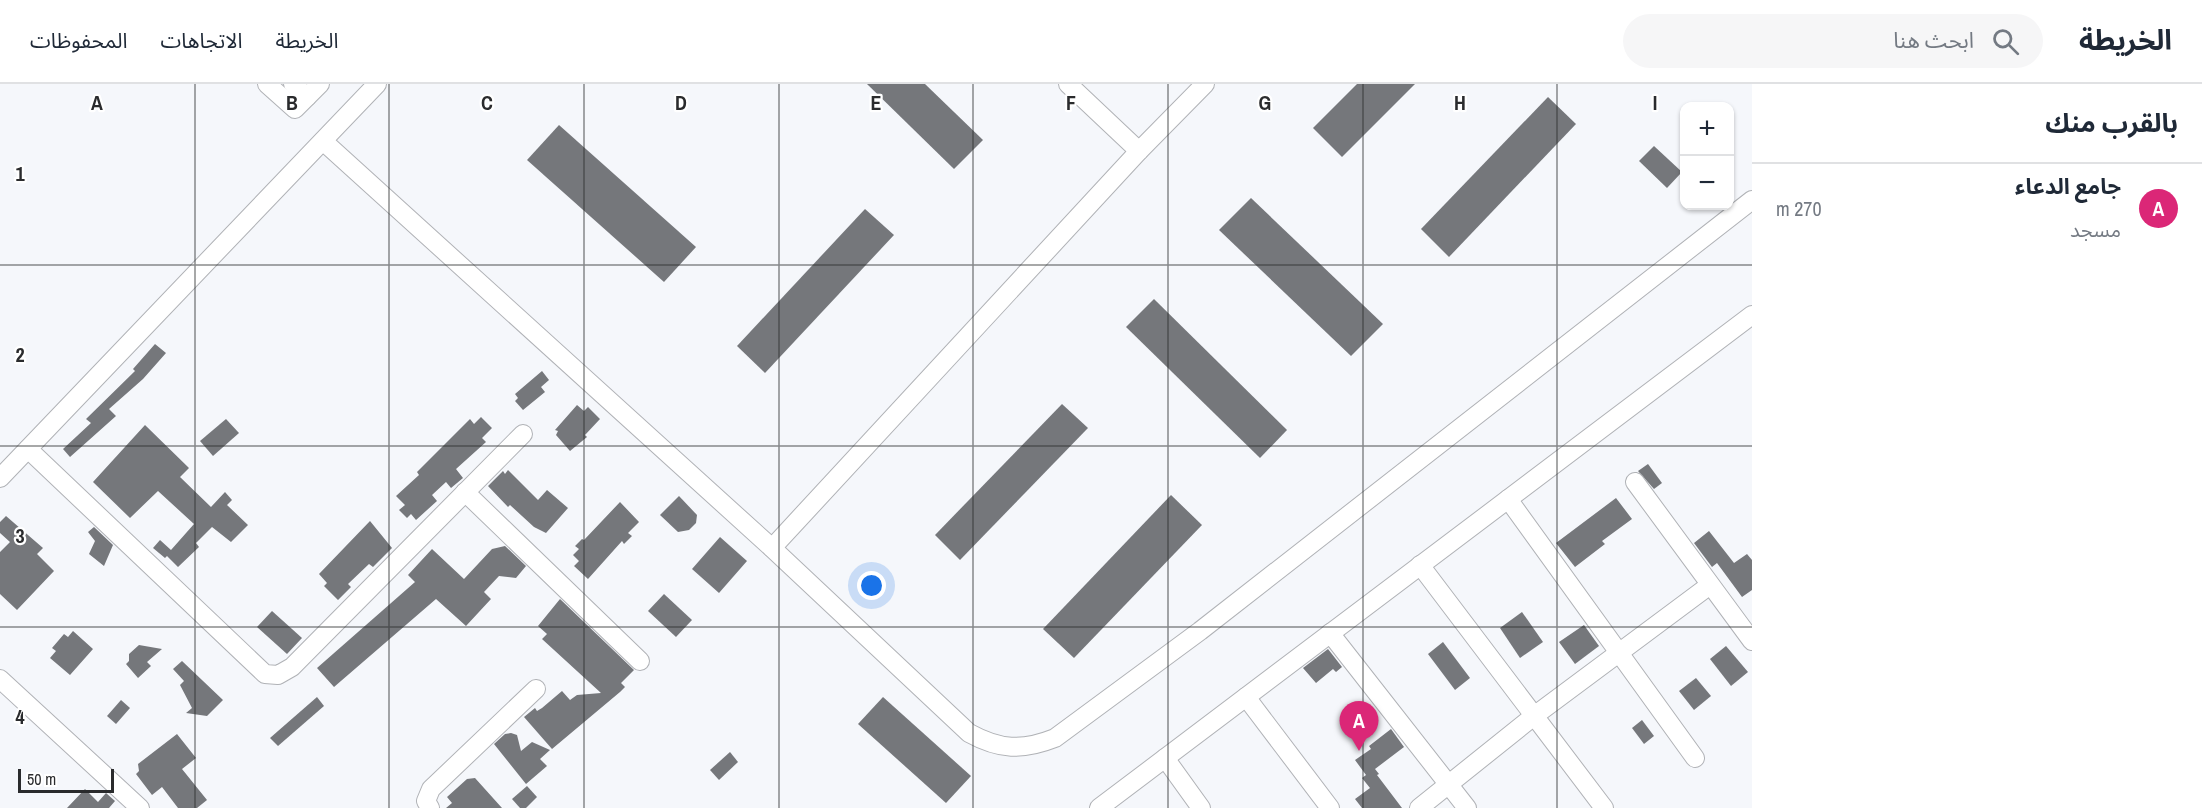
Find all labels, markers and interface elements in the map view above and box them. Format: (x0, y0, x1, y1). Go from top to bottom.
search box (1623, 14, 2043, 68)
text: الخريطة (2079, 21, 2172, 59)
text: ابحث هنا (1893, 25, 1974, 55)
icon: search (1989, 25, 2022, 58)
text: المحفوظات (30, 26, 127, 55)
text: الاتجاهات (160, 26, 242, 55)
text: الخريطة (275, 26, 338, 55)
text: A (91, 89, 103, 116)
text: B (286, 89, 298, 116)
text: C (481, 89, 493, 116)
text: D (675, 89, 687, 116)
text: E (871, 89, 882, 116)
text: F (1066, 89, 1076, 116)
text: G (1259, 89, 1271, 116)
text: H (1454, 89, 1466, 116)
text: I (1653, 89, 1657, 116)
map controls (1680, 102, 1734, 210)
button: + (1680, 102, 1734, 156)
text: بالقرب منك (2045, 105, 2178, 140)
button: − (1680, 156, 1734, 210)
text: 1 (15, 160, 25, 187)
text: جامع الدعاء (2015, 171, 2121, 201)
text: 270 m (1776, 195, 1822, 222)
text: A (2153, 195, 2164, 222)
text: مسجد (2070, 216, 2121, 243)
text: 2 (15, 341, 25, 368)
text: 3 (15, 522, 25, 549)
your location (857, 571, 886, 600)
pin: A (1340, 702, 1378, 751)
text: 4 (15, 703, 25, 730)
scale bar (18, 766, 114, 794)
text: 50 m (27, 768, 56, 790)

